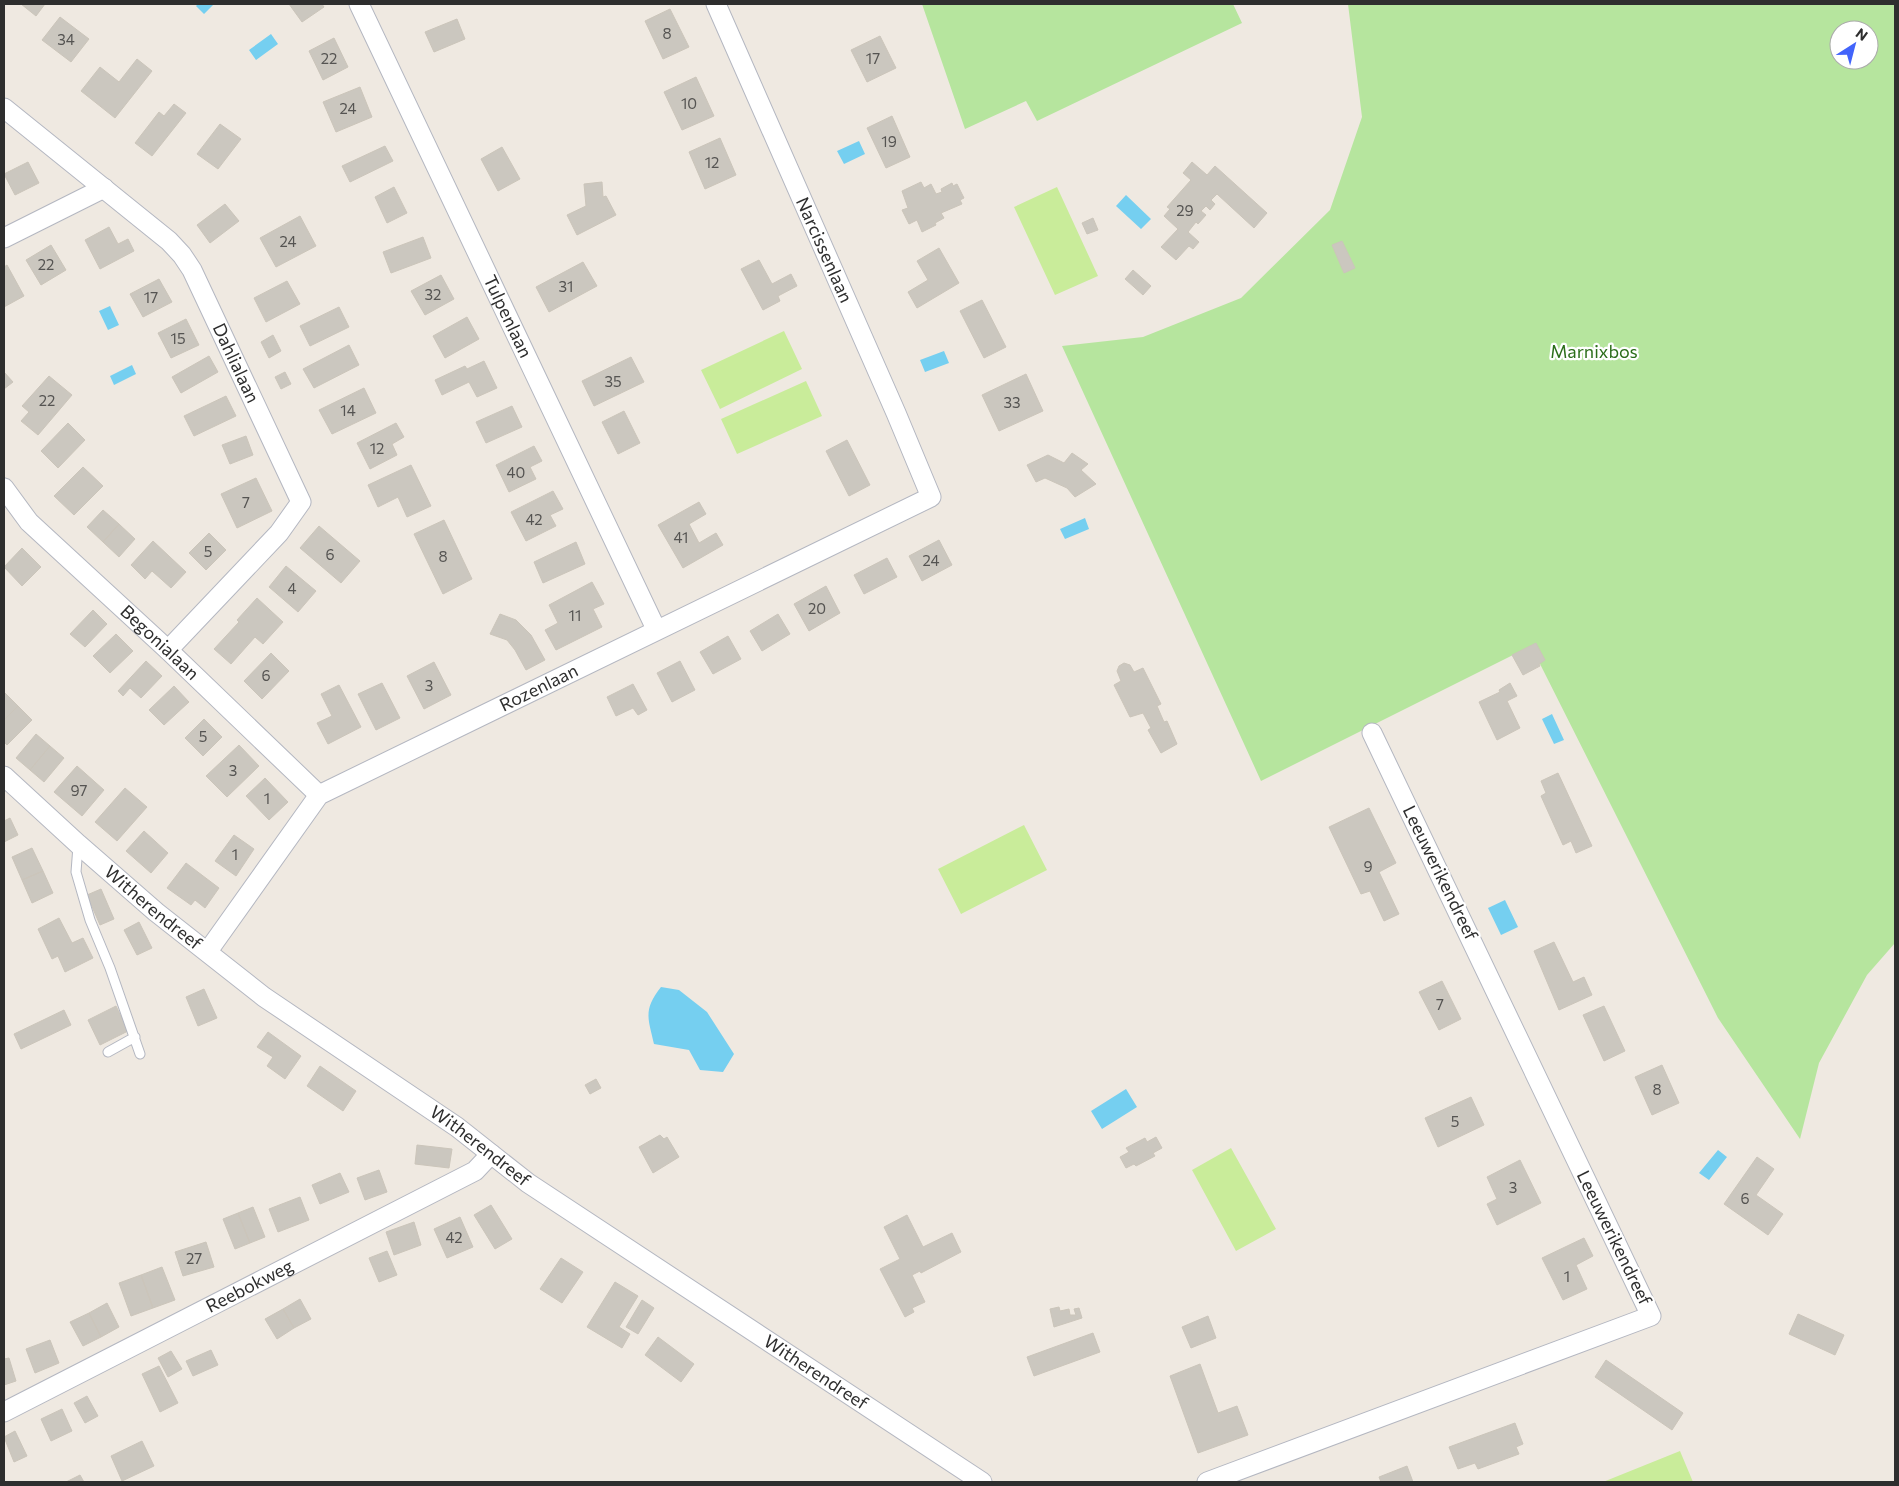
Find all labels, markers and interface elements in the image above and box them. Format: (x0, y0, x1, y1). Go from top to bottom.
north arrow (1829, 20, 1879, 70)
house number: 8 (662, 24, 672, 42)
text: N (1853, 24, 1871, 44)
house number: 34 (57, 30, 75, 48)
house number: 22 (321, 49, 337, 67)
house number: 17 (866, 49, 880, 67)
house number: 10 (681, 94, 697, 112)
house number: 24 (339, 99, 357, 117)
house number: 19 (881, 132, 897, 150)
house number: 12 (705, 153, 719, 171)
street label: Narcissenlaan (792, 193, 858, 306)
house number: 29 (1176, 201, 1194, 219)
house number: 24 (279, 232, 297, 250)
house number: 22 (38, 255, 54, 273)
street label: Tulpenlaan (479, 271, 537, 361)
house number: 31 (559, 277, 573, 295)
house number: 32 (425, 285, 441, 303)
house number: 17 (144, 288, 158, 306)
street label: Dahlialaan (209, 319, 265, 406)
house number: 15 (170, 329, 186, 347)
park label: Marnixbos (1550, 340, 1638, 362)
house number: 35 (604, 372, 622, 390)
house number: 22 (39, 391, 55, 409)
house number: 33 (1003, 393, 1021, 411)
house number: 14 (340, 401, 356, 419)
house number: 12 (370, 439, 384, 457)
house number: 40 (507, 463, 525, 481)
house number: 7 (242, 493, 250, 511)
house number: 42 (525, 510, 543, 528)
house number: 41 (674, 528, 688, 546)
house number: 5 (204, 542, 212, 560)
house number: 6 (325, 545, 335, 563)
house number: 8 (438, 547, 448, 565)
house number: 24 (922, 551, 940, 569)
house number: 4 (288, 579, 297, 597)
house number: 20 (808, 599, 826, 617)
street label: Begonialaan (116, 600, 204, 684)
house number: 11 (569, 606, 581, 624)
street label: Rozenlaan (496, 659, 581, 715)
house number: 6 (261, 666, 271, 684)
house number: 3 (425, 676, 433, 694)
house number: 5 (199, 727, 207, 745)
house number: 3 (229, 761, 237, 779)
house number: 97 (71, 781, 88, 799)
house number: 1 (264, 789, 270, 807)
street label: Leeuwerikendreef (1399, 802, 1483, 944)
house number: 1 (232, 845, 238, 863)
house number: 9 (1363, 857, 1373, 875)
street label: Witherendreef (100, 860, 207, 955)
house number: 7 (1436, 995, 1444, 1013)
house number: 8 (1652, 1080, 1662, 1098)
street label: Witherendreef (426, 1100, 536, 1191)
house number: 5 (1451, 1112, 1459, 1130)
street label: Leeuwerikendreef (1573, 1167, 1657, 1309)
house number: 3 (1509, 1178, 1517, 1196)
house number: 6 (1740, 1189, 1750, 1207)
house number: 42 (445, 1228, 463, 1246)
house number: 27 (186, 1249, 202, 1267)
street label: Reebokweg (202, 1254, 297, 1317)
house number: 1 (1564, 1267, 1570, 1285)
street label: Witherendreef (760, 1329, 873, 1414)

